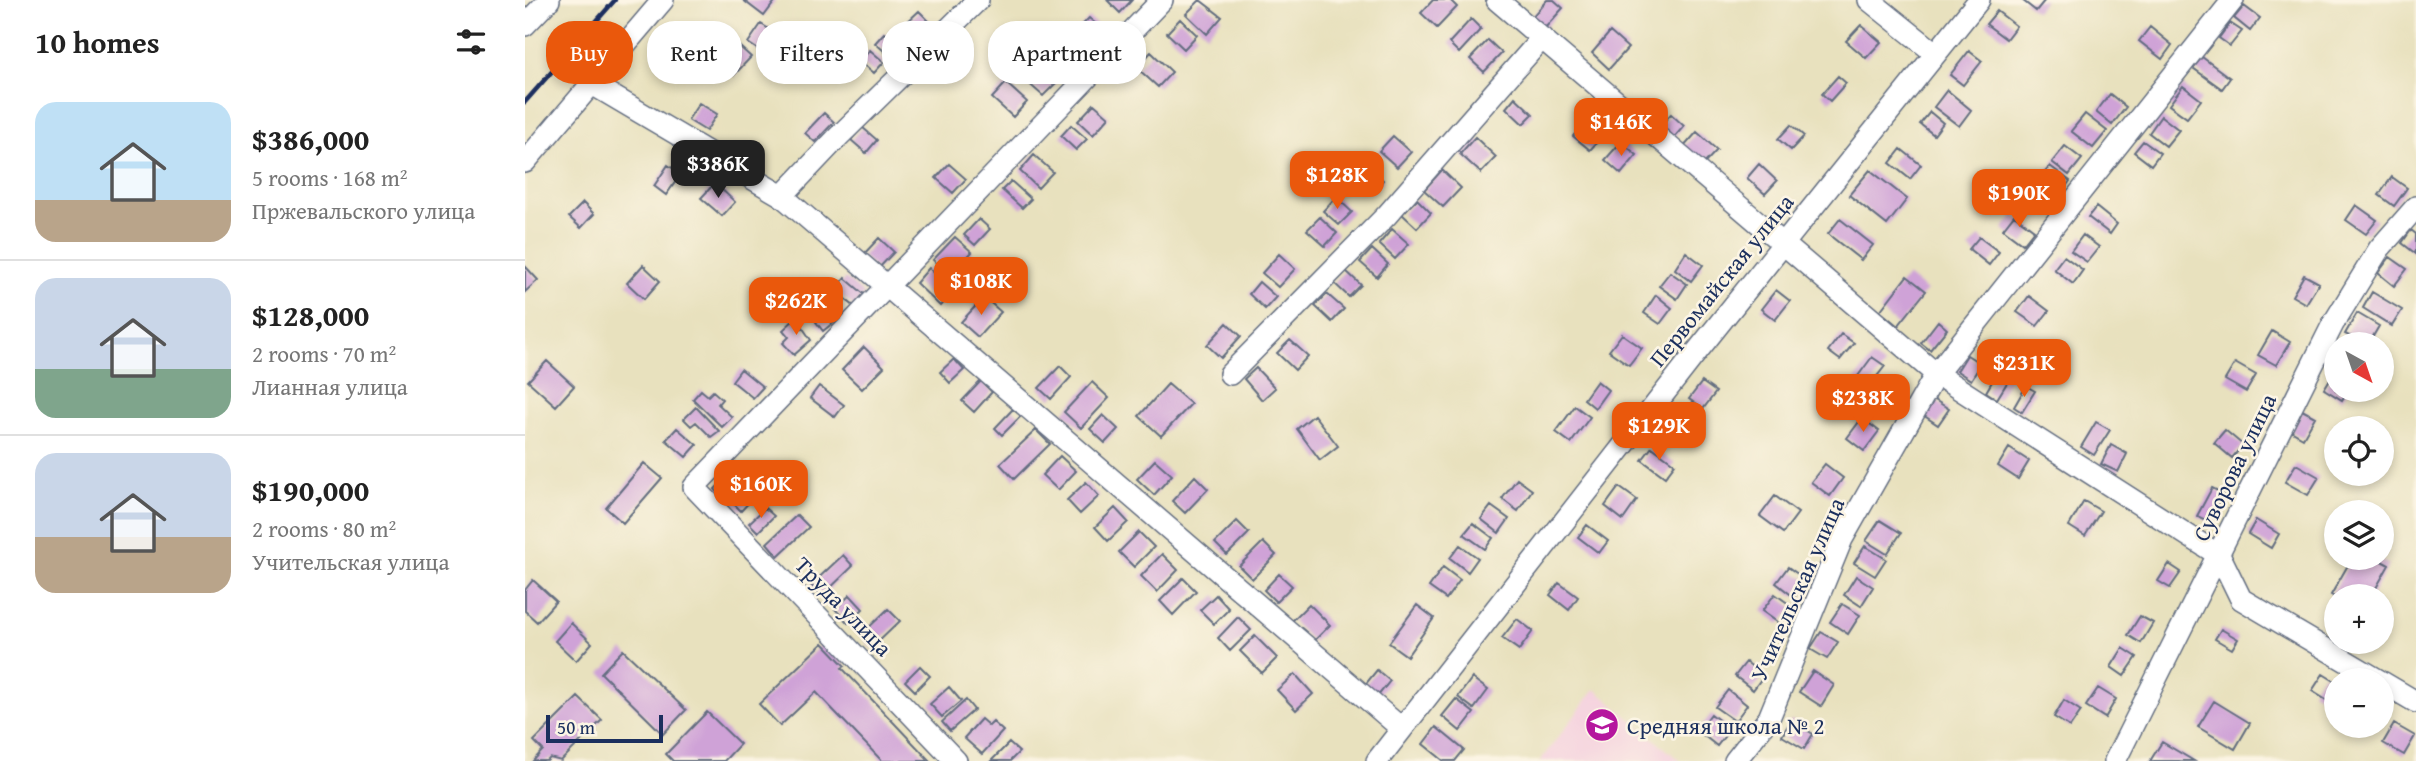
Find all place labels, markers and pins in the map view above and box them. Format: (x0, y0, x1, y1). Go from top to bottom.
pin: $146K (1572, 99, 1670, 158)
pin: $386K (669, 140, 767, 200)
pin: $128K (1288, 152, 1386, 211)
pin: $190K (1970, 170, 2068, 229)
pin: $108K (932, 258, 1030, 317)
pin: $262K (747, 278, 845, 337)
pin: $231K (1975, 340, 2073, 399)
pin: $238K (1814, 374, 1912, 434)
pin: $129K (1610, 402, 1708, 462)
pin: $160K (712, 461, 810, 520)
school or university icon: Средняя школа № 2 (1583, 706, 1621, 744)
place label: Средняя школа № 2 (1627, 709, 1825, 742)

